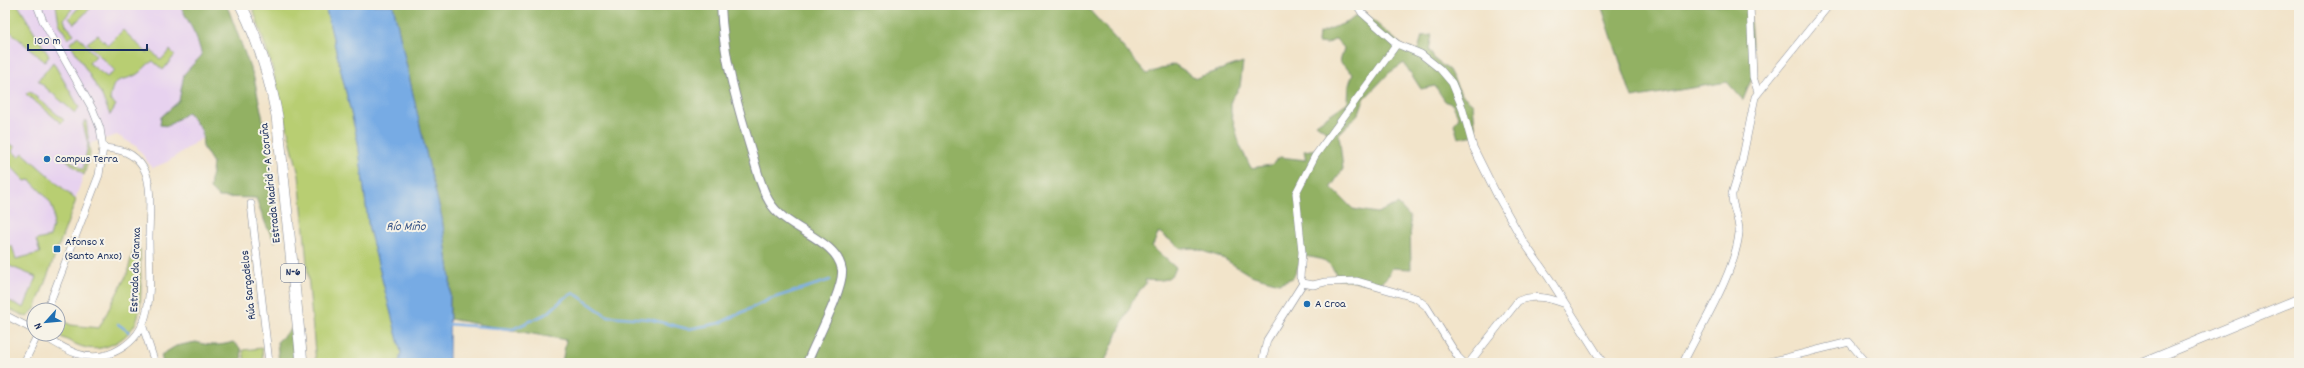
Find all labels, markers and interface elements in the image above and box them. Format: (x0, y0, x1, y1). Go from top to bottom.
scale bar (28, 26, 147, 52)
text: 100 m (34, 33, 61, 50)
street label: Estrada Madrid - A Coruña (256, 122, 286, 244)
place label: Campus Terra (55, 151, 118, 168)
marker: Campus Terra (42, 154, 52, 164)
water label: Río Miño (386, 218, 427, 237)
street label: Estrada da Granxa (126, 227, 146, 313)
place label: Afonso X (Santo Anxo) (65, 234, 122, 265)
marker: Afonso X (Santo Anxo) (52, 244, 62, 254)
street label: Rúa Sargadelos (237, 249, 261, 321)
road number: N-6 (281, 264, 305, 282)
place label: A Croa (1315, 296, 1346, 313)
marker: A Croa (1302, 299, 1312, 309)
north arrow (26, 302, 66, 342)
text: N (30, 319, 47, 332)

